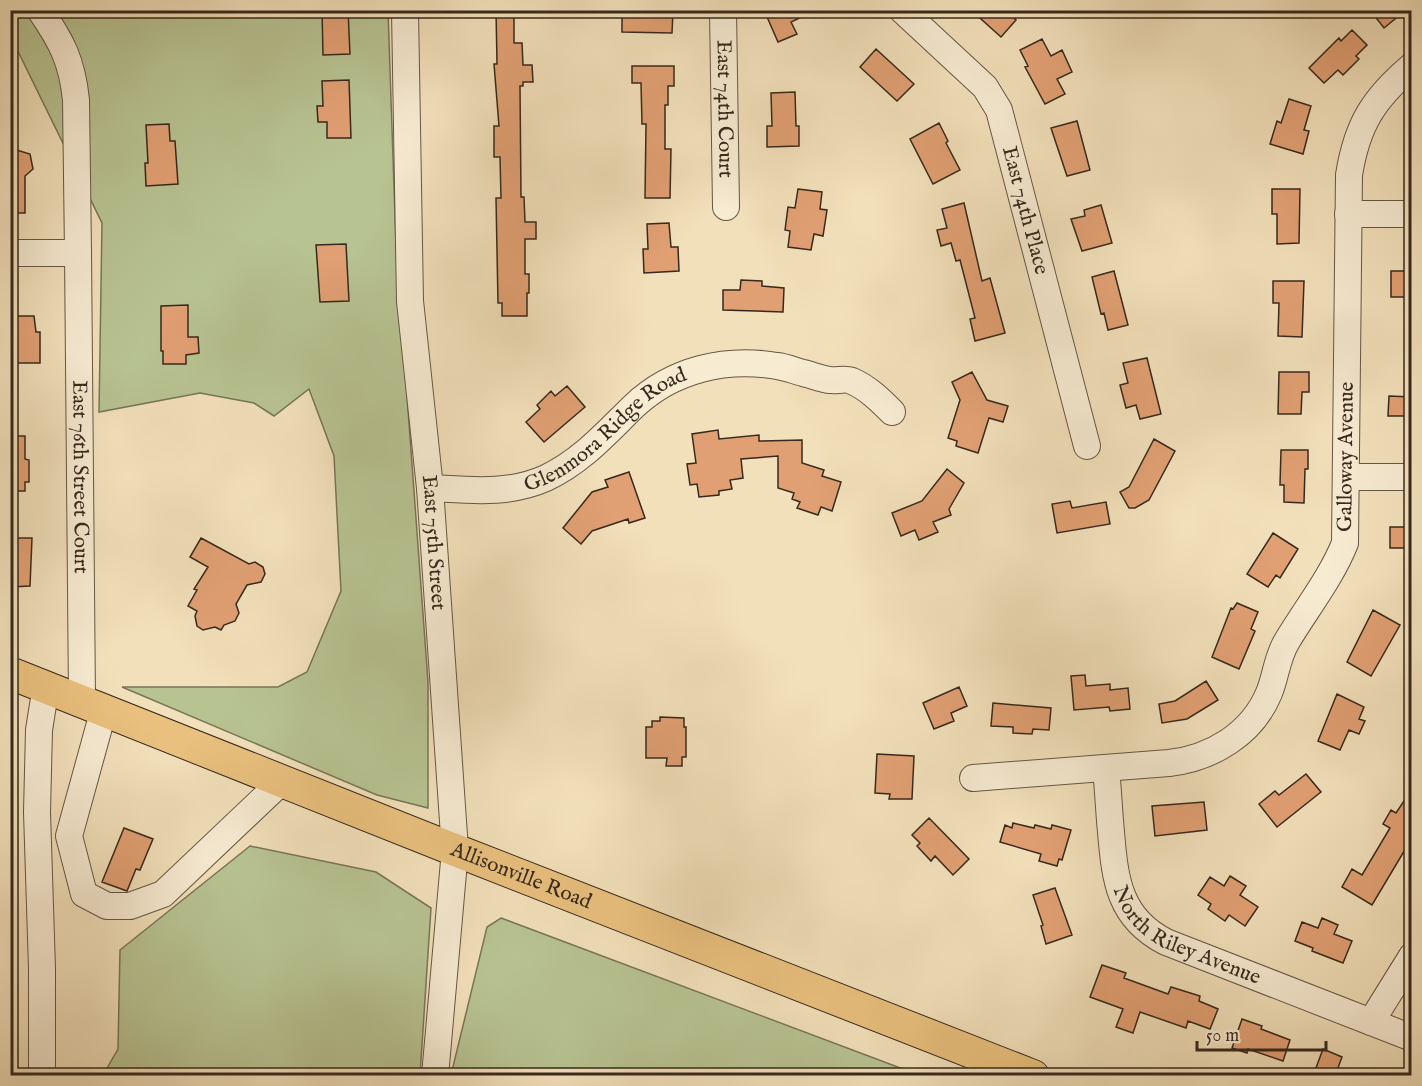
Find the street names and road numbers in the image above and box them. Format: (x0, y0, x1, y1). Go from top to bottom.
street label: East 74th Court (710, 40, 739, 178)
street label: East 74th Place (996, 143, 1055, 278)
street label: Glenmora Ridge Road (521, 361, 691, 498)
street label: East 76th Street Court (66, 380, 94, 574)
street label: Galloway Avenue (1332, 381, 1360, 532)
street label: East 75th Street (415, 474, 452, 611)
street label: Allisonville Road (446, 836, 596, 916)
street label: North Riley Avenue (1106, 882, 1265, 991)

